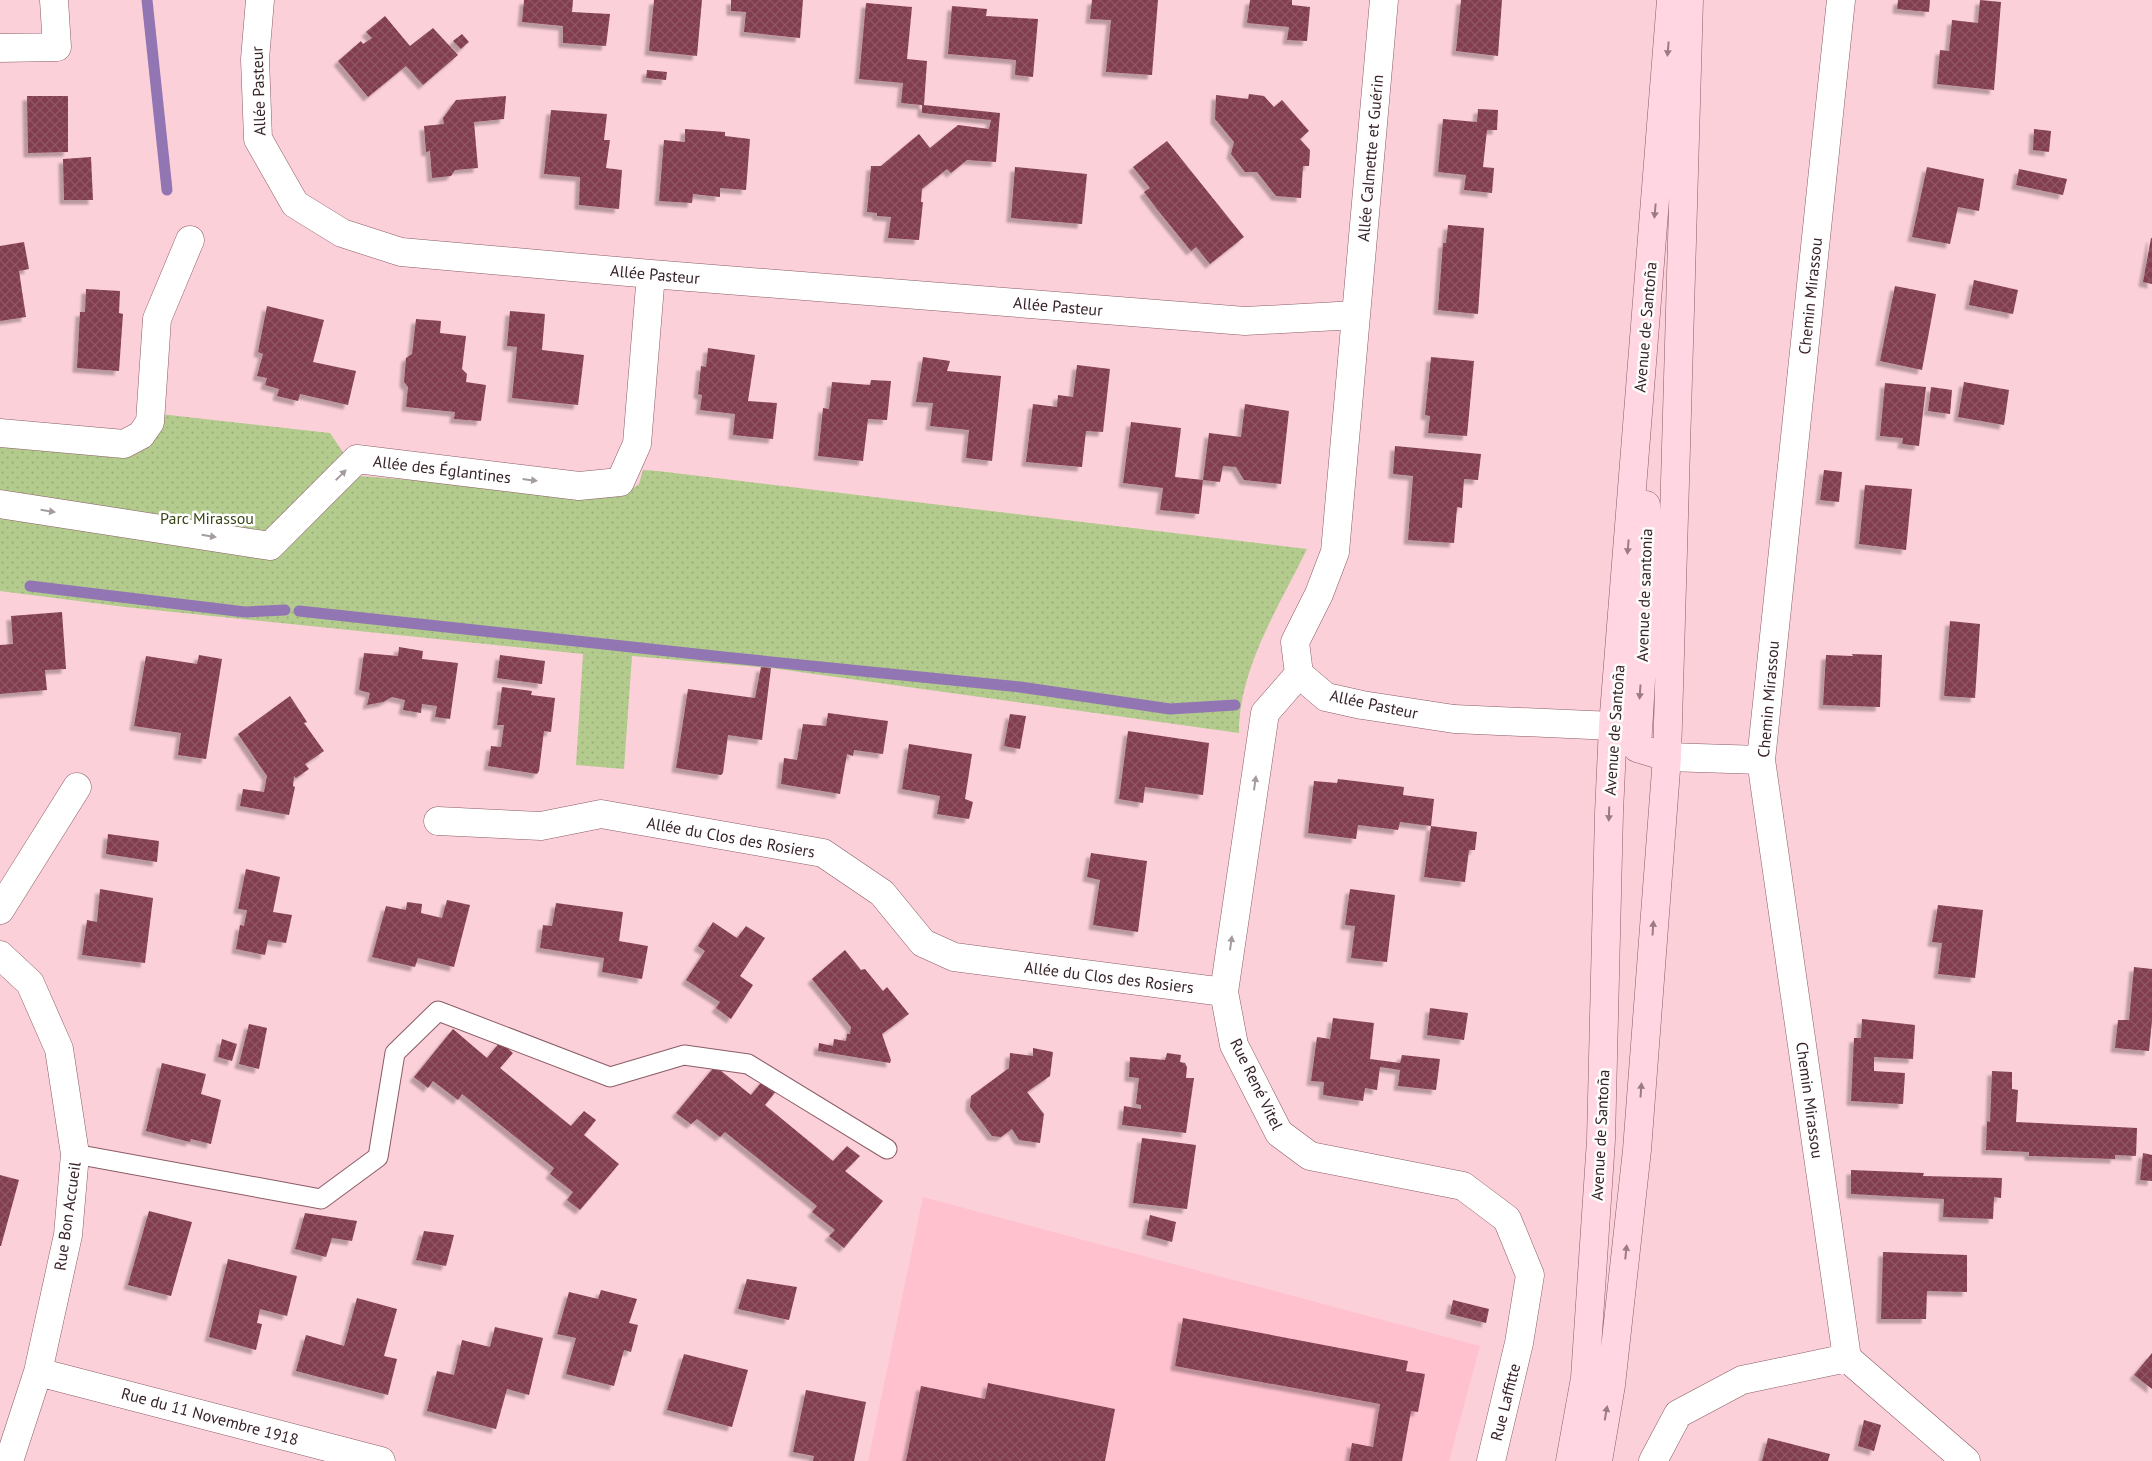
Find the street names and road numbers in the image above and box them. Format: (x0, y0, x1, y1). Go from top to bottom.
street label: Allée Pasteur (246, 45, 270, 136)
street label: Allée Calmette et Guérin (1353, 74, 1387, 242)
street label: Chemin Mirassou (1794, 237, 1826, 355)
street label: Allée Pasteur (610, 260, 701, 288)
street label: Avenue de Santoña (1629, 261, 1661, 393)
street label: Allée Pasteur (1013, 292, 1104, 320)
street label: Allée des Églantines (372, 451, 512, 487)
street label: Avenue de santonia (1632, 528, 1656, 662)
street label: Chemin Mirassou (1753, 640, 1783, 758)
street label: Avenue de Santoña (1599, 664, 1629, 796)
street label: Allée Pasteur (1328, 685, 1420, 723)
street label: Allée du Clos des Rosiers (645, 812, 817, 862)
street label: Allée du Clos des Rosiers (1023, 957, 1195, 997)
street label: Rue René Vitel (1226, 1035, 1288, 1133)
street label: Chemin Mirassou (1792, 1041, 1828, 1159)
street label: Avenue de Santoña (1587, 1069, 1613, 1201)
street label: Rue Bon Accueil (49, 1160, 85, 1272)
street label: Rue Laffitte (1486, 1361, 1524, 1443)
street label: Rue du 11 Novembre 1918 (119, 1383, 301, 1449)

